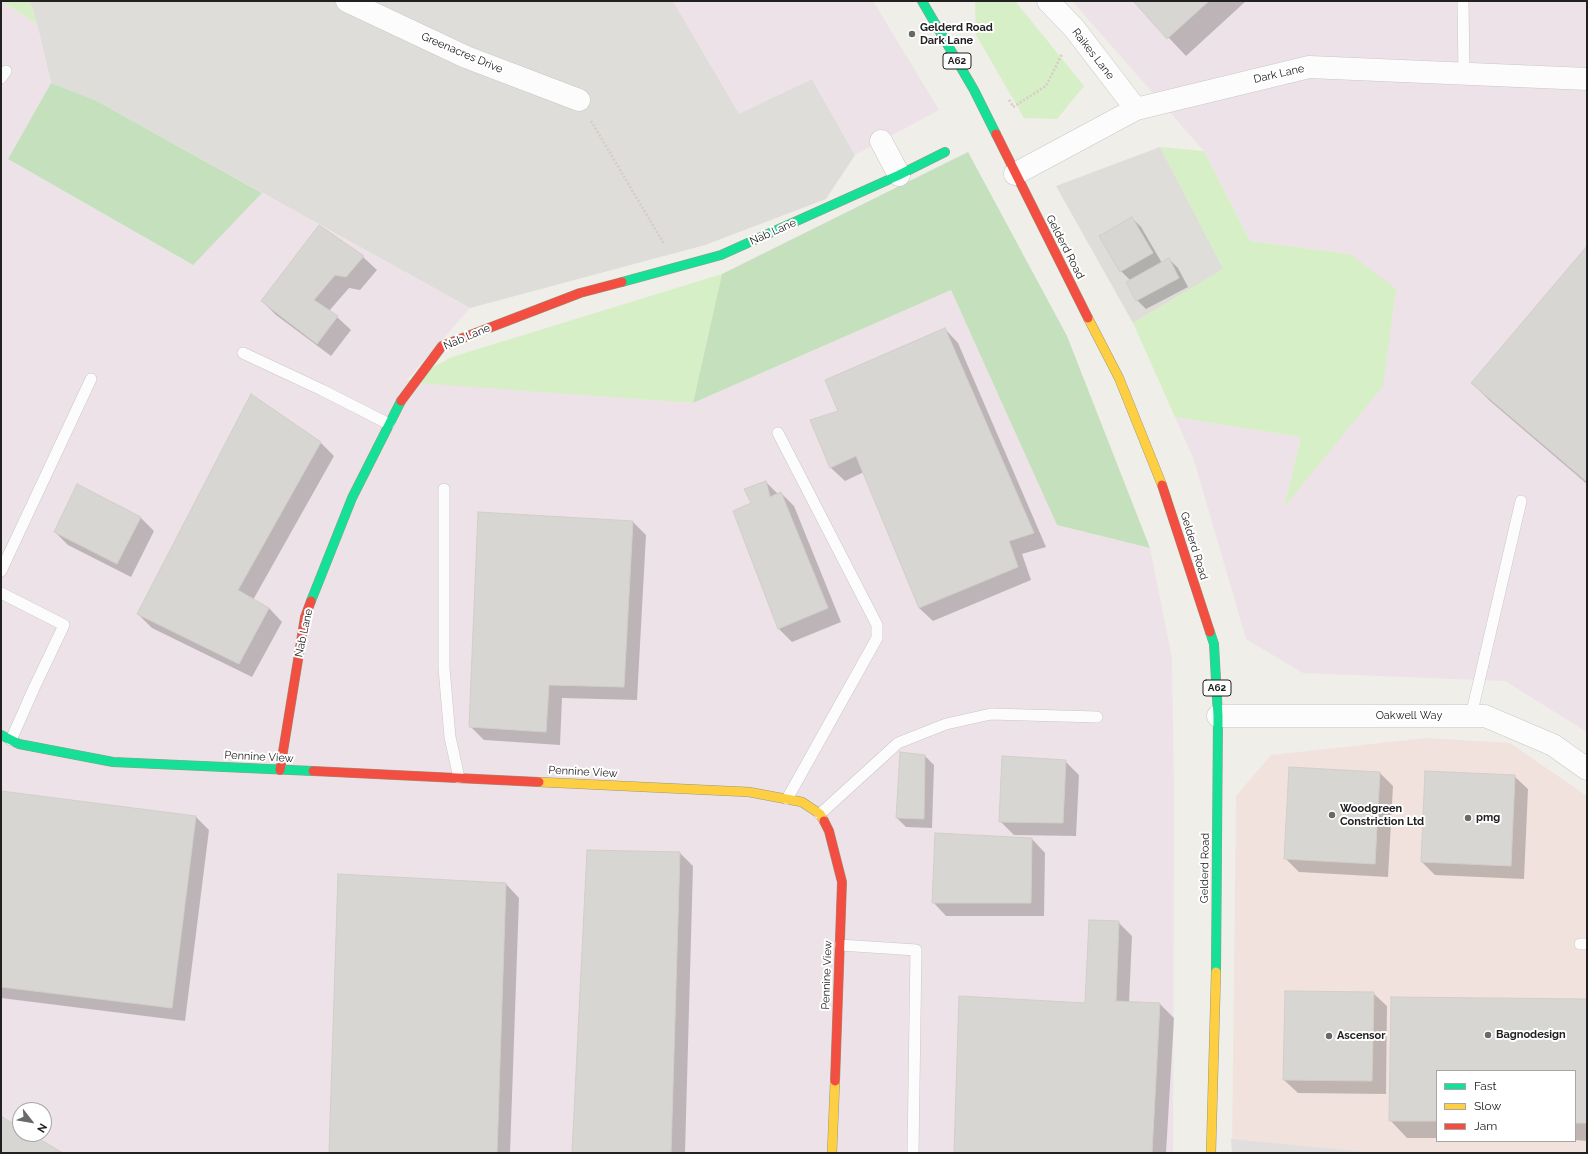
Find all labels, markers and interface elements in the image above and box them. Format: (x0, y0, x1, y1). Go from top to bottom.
place label: Gelderd Road Dark Lane (920, 21, 993, 47)
street label: Raikes Lane (1069, 26, 1117, 82)
marker: Gelderd Road Dark Lane (907, 29, 917, 39)
street label: Greenacres Drive (419, 30, 505, 76)
road number: A62 (943, 53, 971, 69)
street label: Dark Lane (1252, 62, 1306, 86)
street label: Gelderd Road (1043, 213, 1087, 281)
street label: Nab Lane (748, 216, 798, 248)
street label: Nab Lane (442, 321, 492, 353)
street label: Gelderd Road (1177, 510, 1211, 582)
street label: Nab Lane (292, 608, 316, 658)
road number: A62 (1203, 680, 1231, 696)
street label: Oakwell Way (1376, 709, 1442, 723)
street label: Pennine View (224, 749, 294, 765)
street label: Pennine View (548, 764, 618, 780)
place label: Woodgreen Constriction Ltd (1340, 802, 1424, 828)
marker: Woodgreen Constriction Ltd (1327, 810, 1337, 820)
place label: pmg (1476, 811, 1500, 825)
marker: pmg (1463, 813, 1473, 823)
street label: Gelderd Road (1198, 833, 1212, 903)
street label: Pennine View (819, 940, 835, 1010)
place label: Bagnodesign (1496, 1028, 1566, 1042)
place label: Ascensor (1337, 1029, 1385, 1043)
marker: Bagnodesign (1483, 1030, 1493, 1040)
marker: Ascensor (1324, 1031, 1334, 1041)
legend (1436, 1070, 1576, 1142)
text: Fast (1474, 1079, 1497, 1093)
text: Slow (1474, 1099, 1501, 1113)
north arrow (12, 1102, 52, 1142)
text: Jam (1474, 1119, 1497, 1133)
text: N (34, 1121, 50, 1135)

